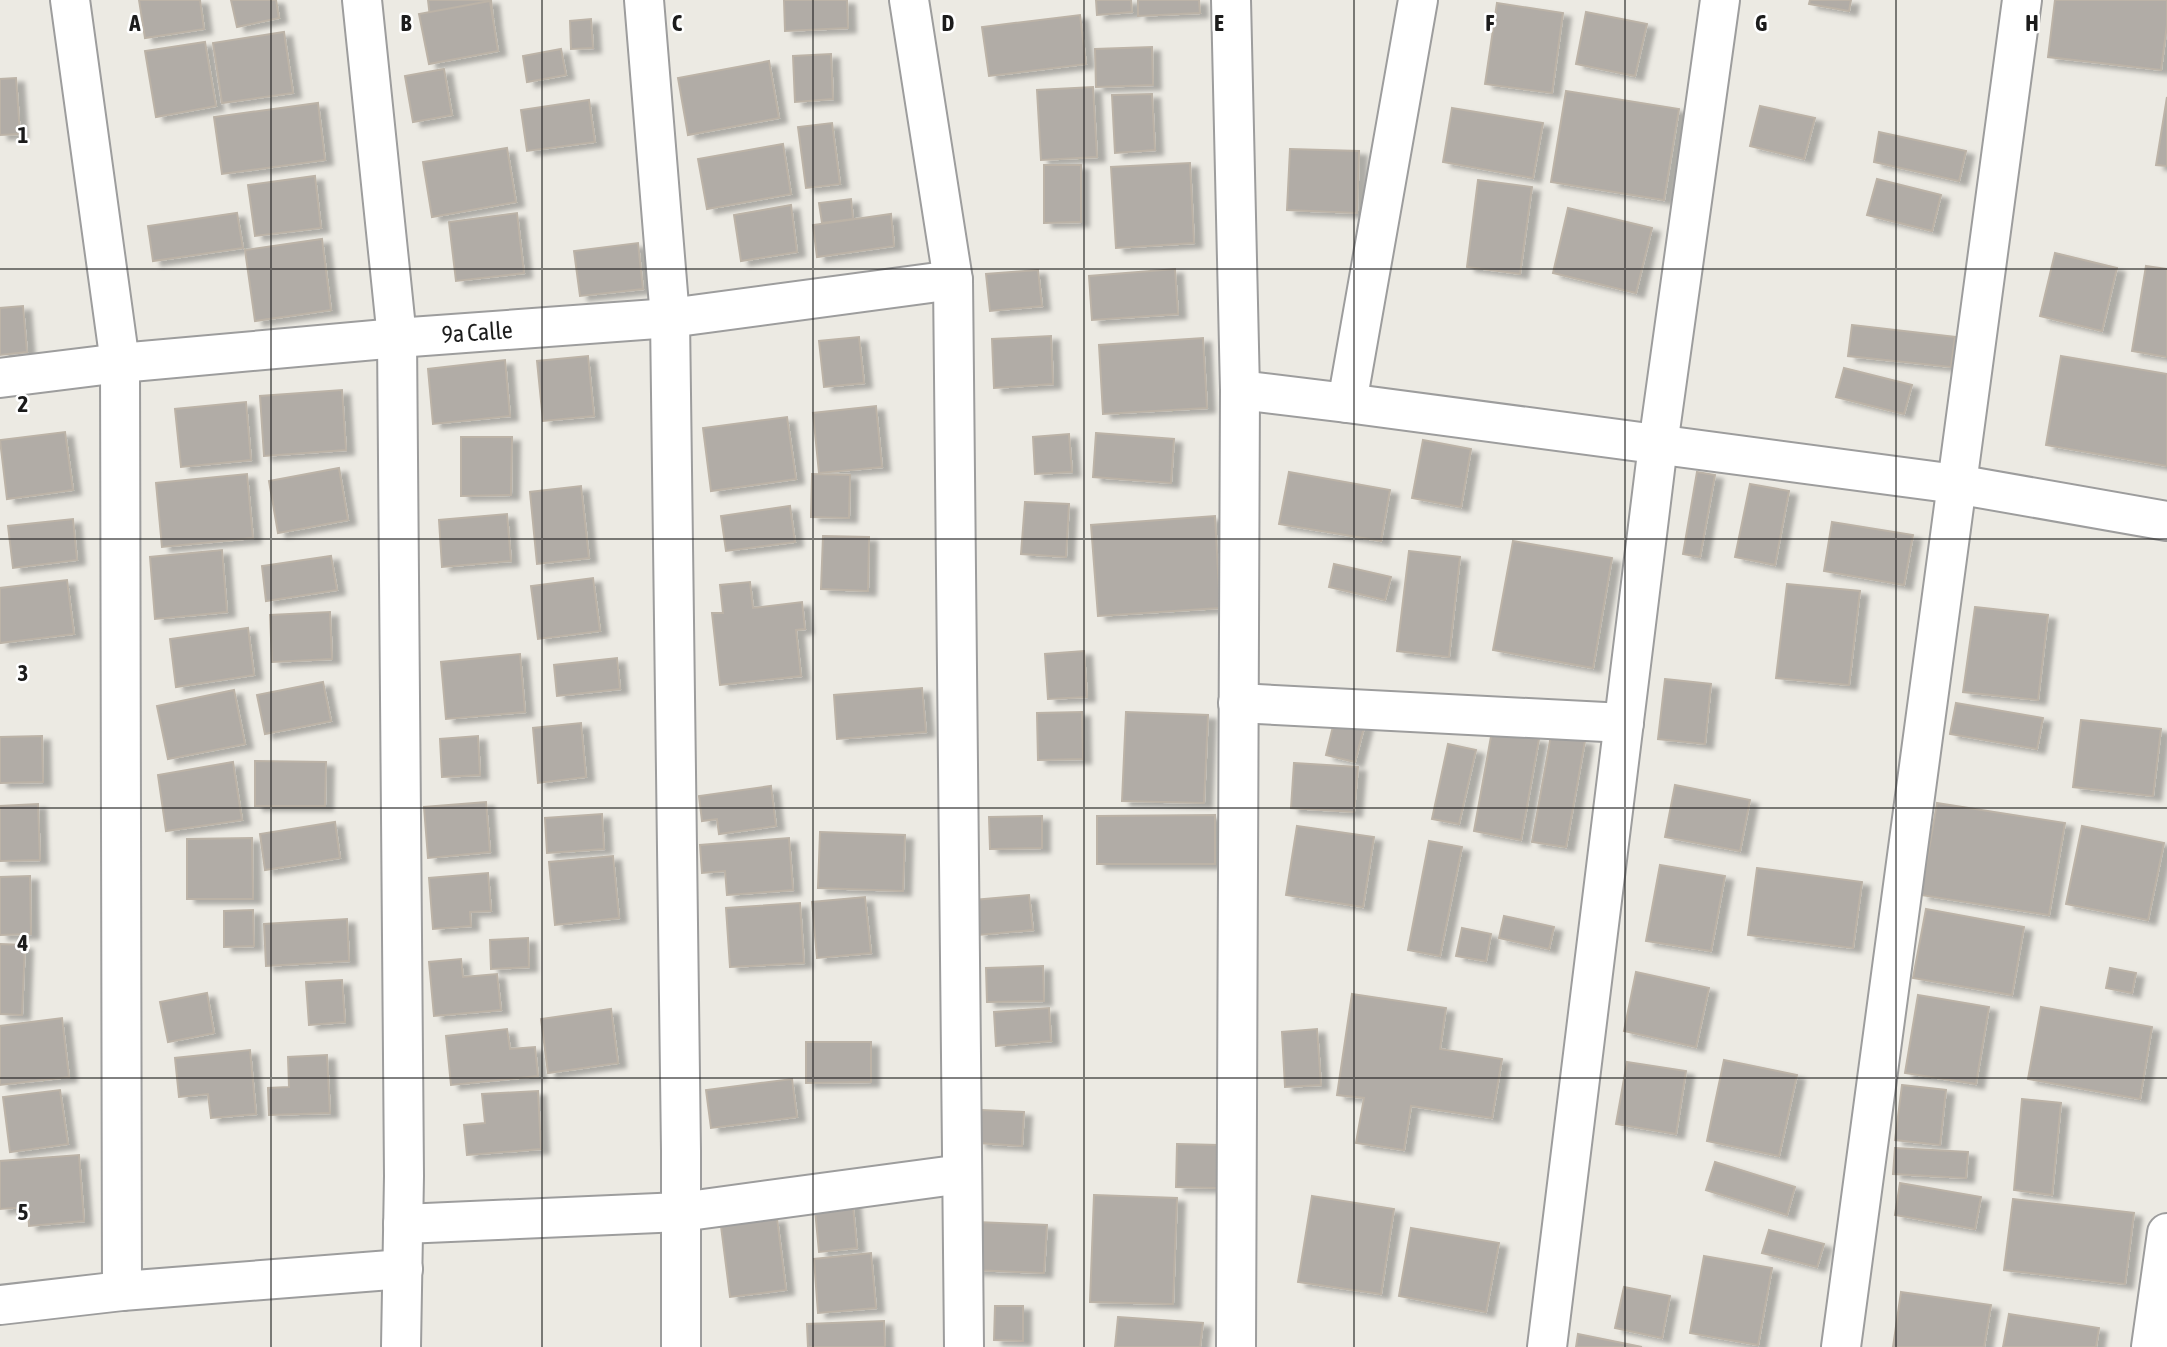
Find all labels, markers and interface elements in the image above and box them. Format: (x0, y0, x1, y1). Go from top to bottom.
text: A (128, 10, 141, 36)
text: B (401, 10, 412, 36)
text: C (672, 10, 683, 36)
text: D (942, 10, 955, 36)
text: E (1214, 10, 1224, 36)
text: F (1485, 10, 1495, 36)
text: G (1755, 10, 1767, 36)
text: H (2025, 10, 2039, 36)
text: 1 (18, 122, 29, 148)
street label: 9a Calle (441, 316, 513, 348)
text: 2 (18, 391, 28, 417)
text: 3 (18, 660, 28, 686)
text: 4 (17, 930, 29, 956)
text: 5 (18, 1199, 29, 1225)

